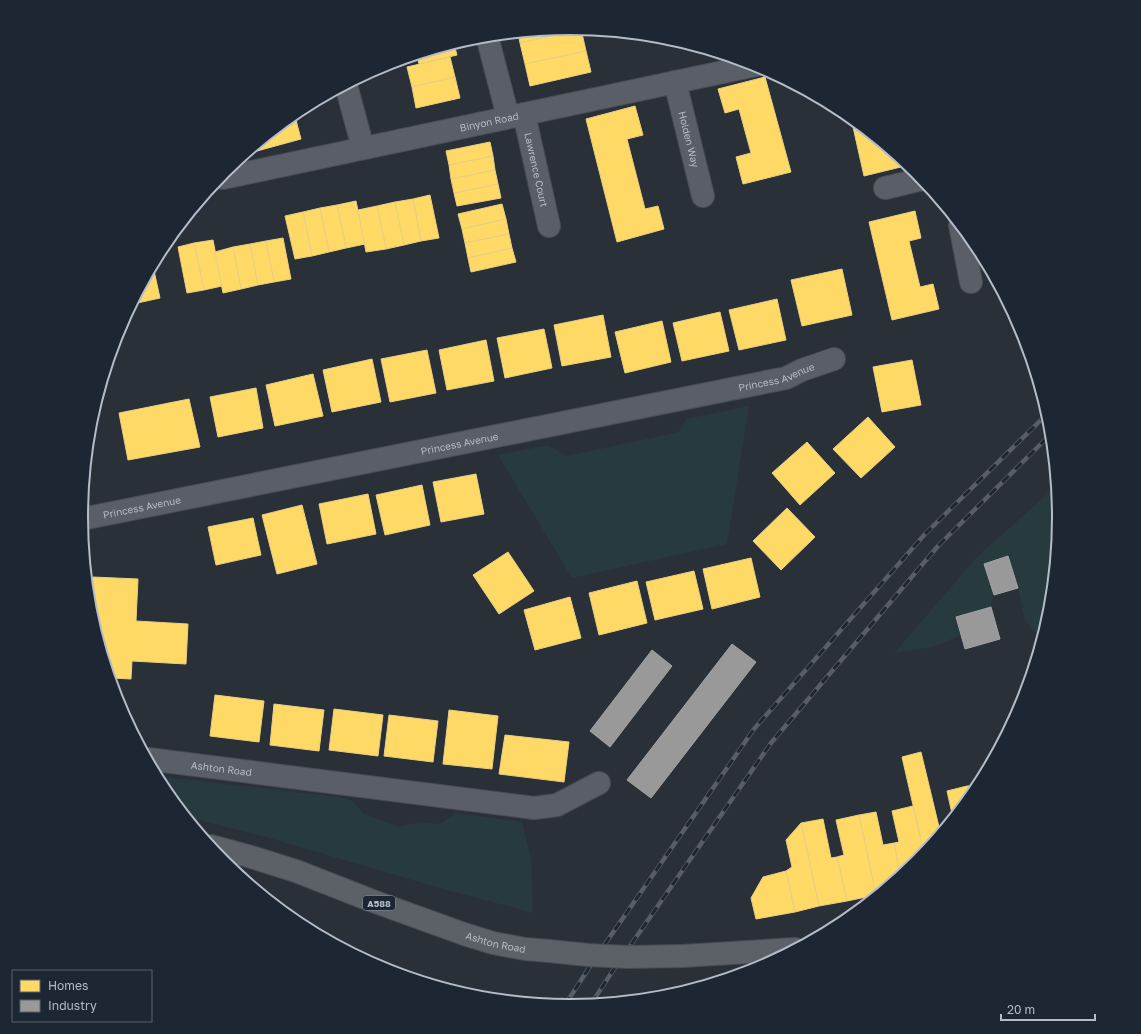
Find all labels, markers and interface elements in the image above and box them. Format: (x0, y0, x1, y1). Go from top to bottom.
street label: Binyon Road (459, 110, 520, 134)
street label: Holden Way (676, 110, 702, 169)
street label: Lawrence Court (522, 131, 551, 208)
street label: Princess Avenue (737, 360, 816, 393)
street label: Princess Avenue (420, 430, 500, 457)
street label: Princess Avenue (102, 493, 182, 521)
street label: Ashton Road (190, 759, 253, 778)
road number: A588 (363, 896, 395, 910)
street label: Ashton Road (464, 929, 527, 955)
legend (12, 970, 152, 1022)
text: Homes (48, 978, 88, 993)
scale bar (1001, 996, 1095, 1022)
text: Industry (48, 998, 97, 1013)
text: 20 m (1007, 1002, 1035, 1017)

